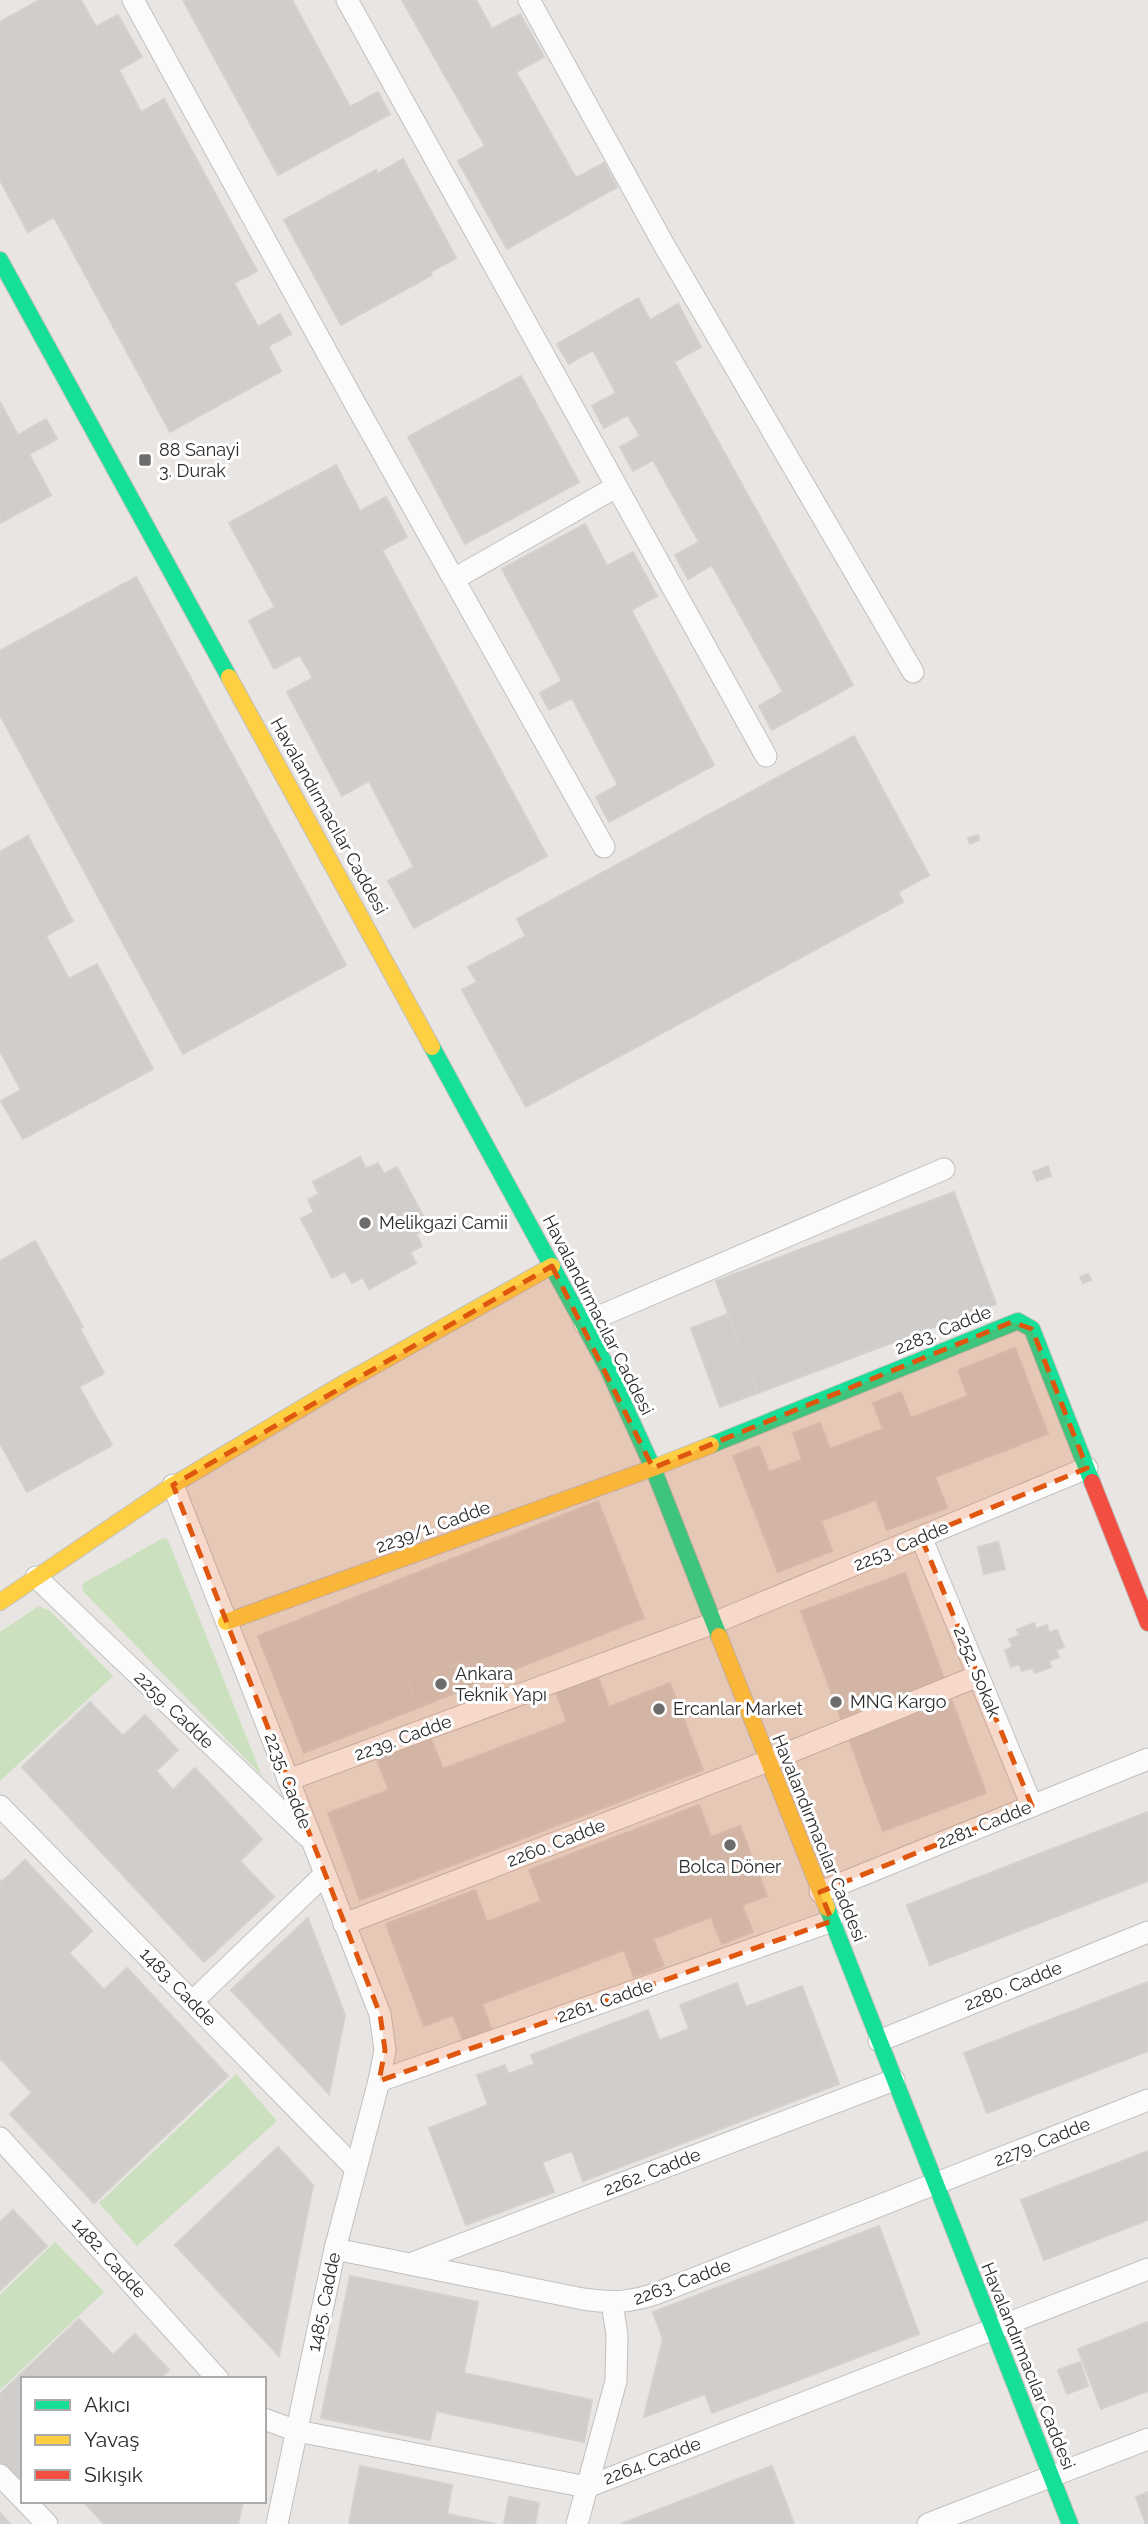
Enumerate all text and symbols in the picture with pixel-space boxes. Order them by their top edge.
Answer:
place label: 88 Sanayi 3. Durak [159,439,239,481]
marker: 88 Sanayi 3. Durak [137,452,153,468]
street label: Havalandırmacılar Caddesi [267,714,392,918]
street label: Havalandırmacılar Caddesi [539,1211,658,1418]
place label: Melikgazi Camii [379,1212,508,1233]
marker: Melikgazi Camii [357,1215,373,1231]
street label: 2283. Cadde [892,1301,995,1358]
street label: 2239/1. Cadde [373,1496,493,1557]
street label: 2253. Cadde [850,1516,952,1575]
street label: 2252. Sokak [950,1623,1005,1721]
place label: Ankara Teknik Yapı [455,1663,547,1705]
street label: 2259. Cadde [130,1667,219,1753]
marker: Ankara Teknik Yapı [433,1676,449,1692]
place label: MNG Kargo [850,1691,947,1712]
marker: MNG Kargo [828,1694,844,1710]
place label: Ercanlar Market [673,1698,803,1719]
marker: Ercanlar Market [651,1701,667,1717]
street label: 2239. Cadde [351,1710,455,1765]
street label: 2235. Cadde [261,1730,317,1832]
street label: Havalandırmacılar Caddesi [768,1731,871,1944]
street label: 2281. Cadde [933,1796,1035,1853]
street label: 2260. Cadde [504,1814,608,1871]
marker: Bolca Döner [722,1837,738,1853]
place label: Bolca Döner [679,1856,782,1877]
street label: 1483. Cadde [136,1943,221,2031]
street label: 2280. Cadde [961,1956,1065,2015]
street label: 2261. Cadde [554,1974,656,2027]
street label: 2279. Cadde [991,2113,1093,2170]
street label: 2262. Cadde [600,2143,704,2200]
street label: 1482. Cadde [68,2213,151,2302]
street label: 1485. Cadde [303,2250,344,2354]
street label: 2263. Cadde [630,2254,734,2309]
street label: Havalandırmacılar Caddesi [977,2259,1080,2472]
legend [21,2377,266,2503]
text: Akıcı [84,2392,130,2417]
text: Yavaş [84,2427,139,2452]
street label: 2264. Cadde [600,2432,704,2489]
text: Sıkışık [84,2462,143,2487]

